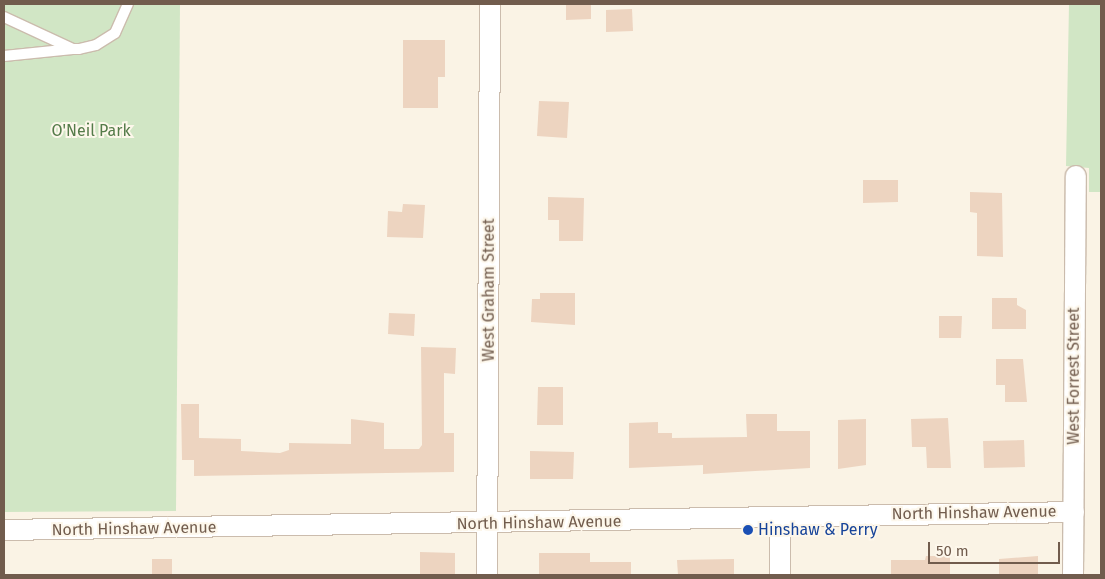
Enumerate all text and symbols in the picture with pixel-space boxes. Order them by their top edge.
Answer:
park label: O'Neil Park [51,121,131,141]
street label: West Graham Street [479,218,499,362]
street label: West Forrest Street [1064,307,1084,445]
street label: North Hinshaw Avenue [891,502,1057,524]
street label: North Hinshaw Avenue [456,512,622,534]
street label: North Hinshaw Avenue [51,518,217,540]
place label: Hinshaw & Perry [758,520,878,540]
marker: Hinshaw & Perry [742,524,754,536]
scale bar [930,532,1062,564]
text: 50 m [936,542,969,560]

